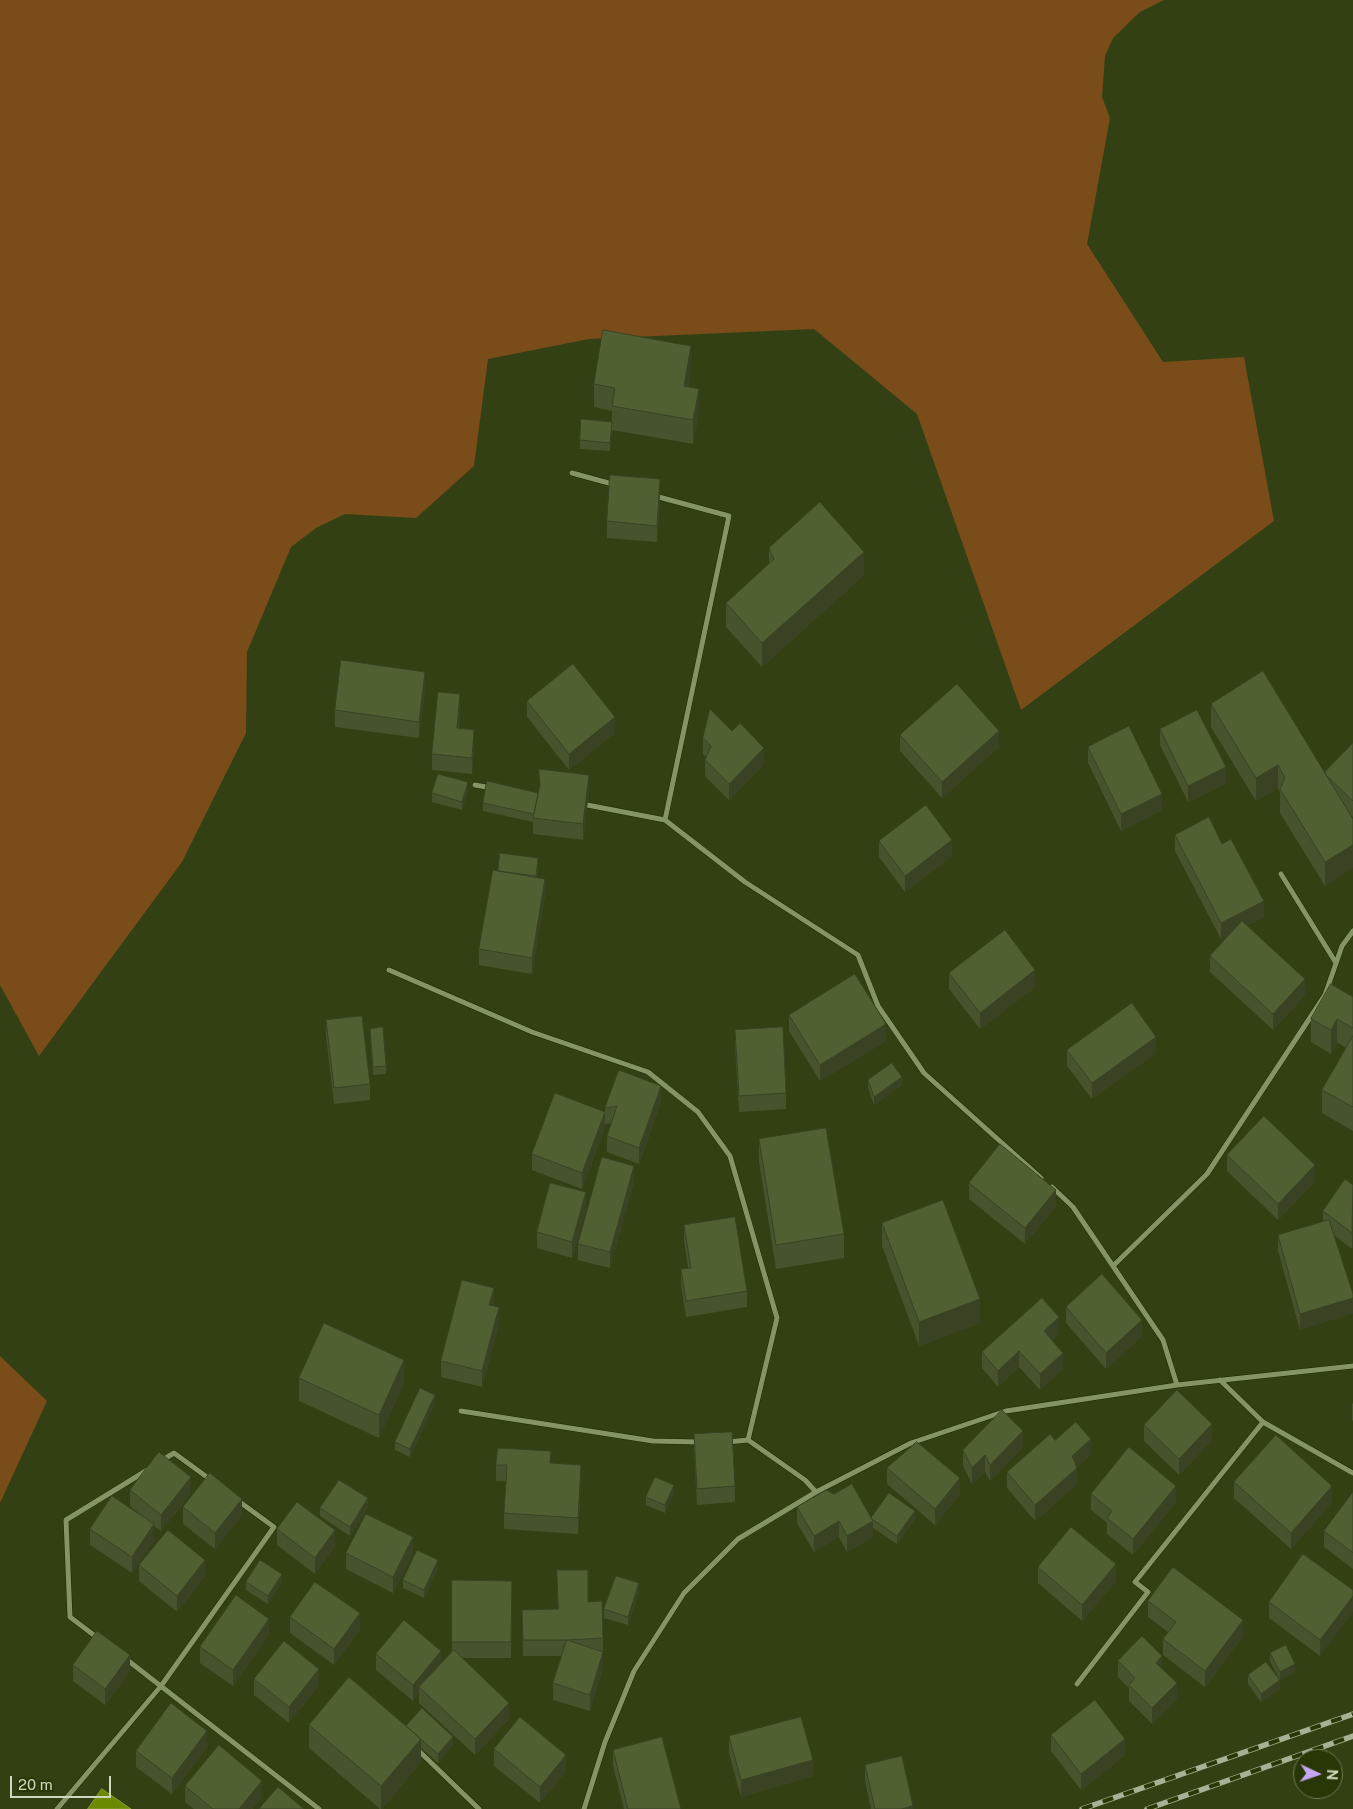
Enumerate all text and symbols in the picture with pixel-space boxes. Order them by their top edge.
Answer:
north arrow [1293,1749,1343,1799]
scale bar [12,1766,114,1798]
text: N [1324,1769,1340,1781]
text: 20 m [18,1776,53,1793]

